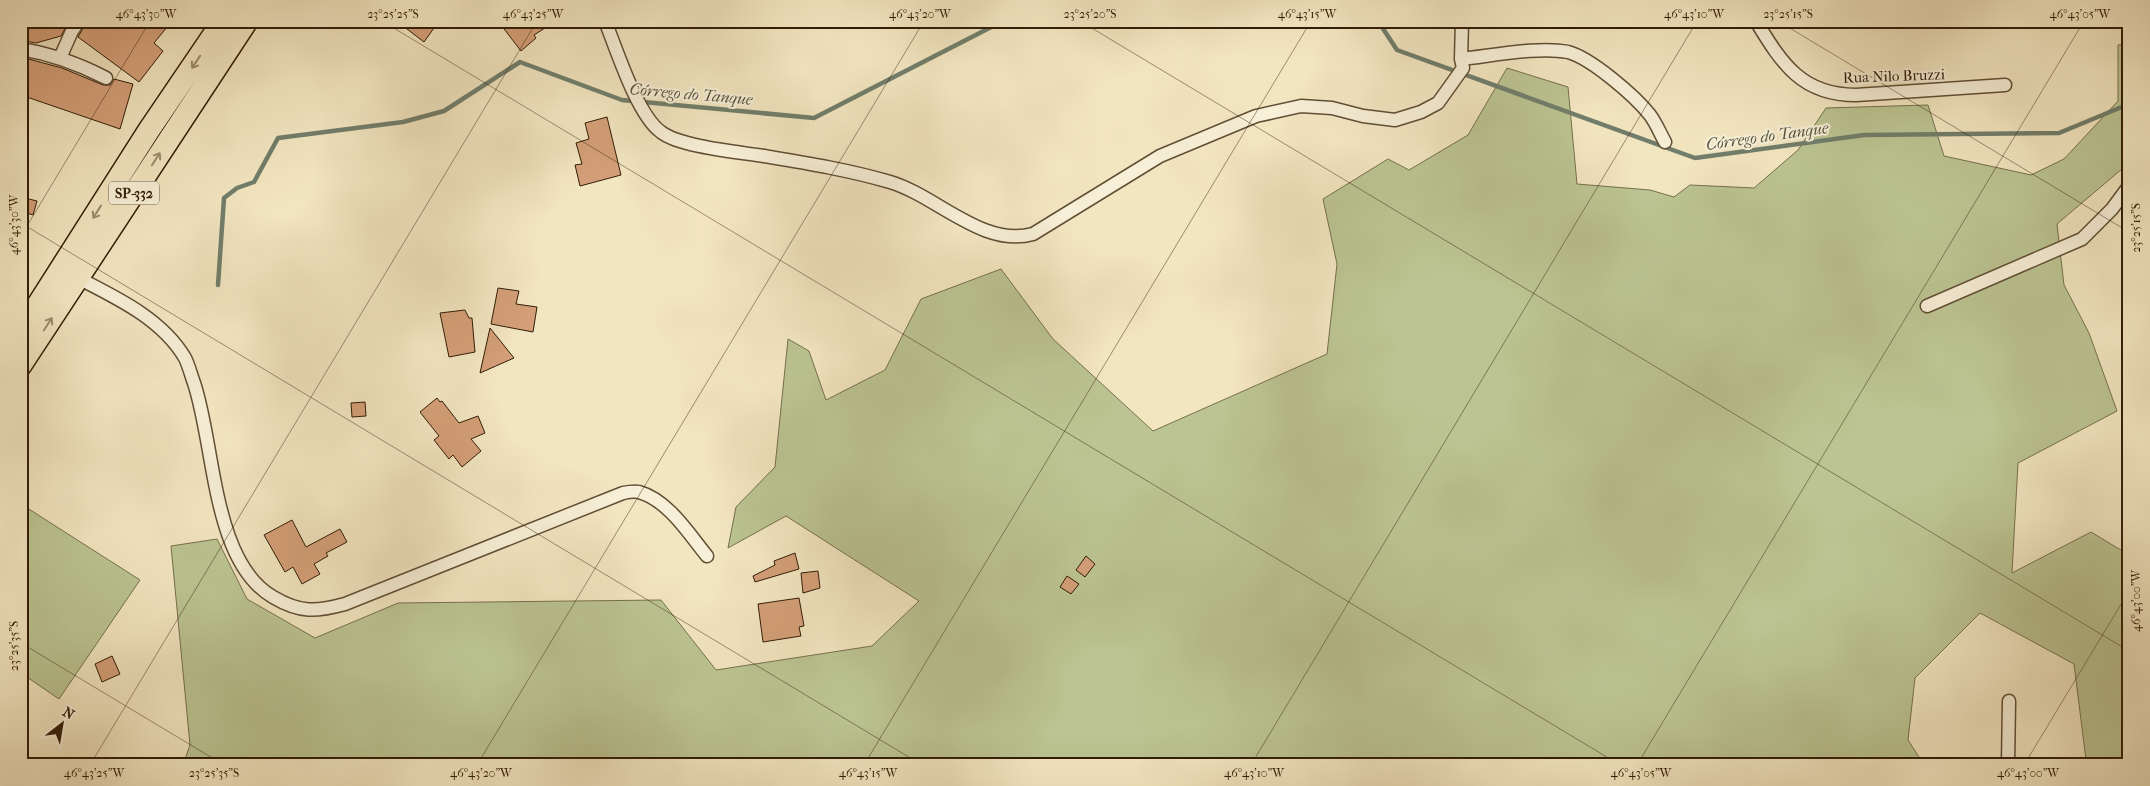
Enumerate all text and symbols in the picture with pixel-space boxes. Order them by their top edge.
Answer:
text: 46°43'30"W [116,7,177,21]
text: 23°25'25"S [367,7,419,21]
text: 46°43'25"W [503,7,564,21]
text: 46°43'20"W [889,7,952,21]
text: 23°25'20"S [1063,7,1117,21]
text: 46°43'15"W [1278,7,1337,21]
text: 46°43'10"W [1664,7,1725,21]
text: 23°25'15"S [1763,7,1813,21]
text: 46°43'05"W [2050,7,2112,21]
one-way arrow [191,55,201,69]
street label: Rua Nilo Bruzzi [1843,65,1946,87]
water label: Córrego do Tanque [629,79,754,109]
water label: Córrego do Tanque [1705,118,1830,154]
one-way arrow [151,152,161,166]
road number: SP-332 [109,182,159,204]
text: 46°43'30"W [7,194,21,255]
text: 23°25'15"S [2129,203,2143,253]
one-way arrow [92,205,102,219]
one-way arrow [43,318,53,332]
text: 46°43'00"W [2129,569,2143,632]
text: 23°25'35"S [7,621,21,671]
north arrow [38,698,88,748]
text: N [60,703,78,724]
text: 46°43'25"W [64,766,125,780]
text: 23°25'35"S [189,766,239,780]
text: 46°43'20"W [450,766,513,780]
text: 46°43'15"W [839,766,898,780]
text: 46°43'10"W [1224,766,1285,780]
text: 46°43'05"W [1611,766,1673,780]
text: 46°43'00"W [1997,766,2060,780]

